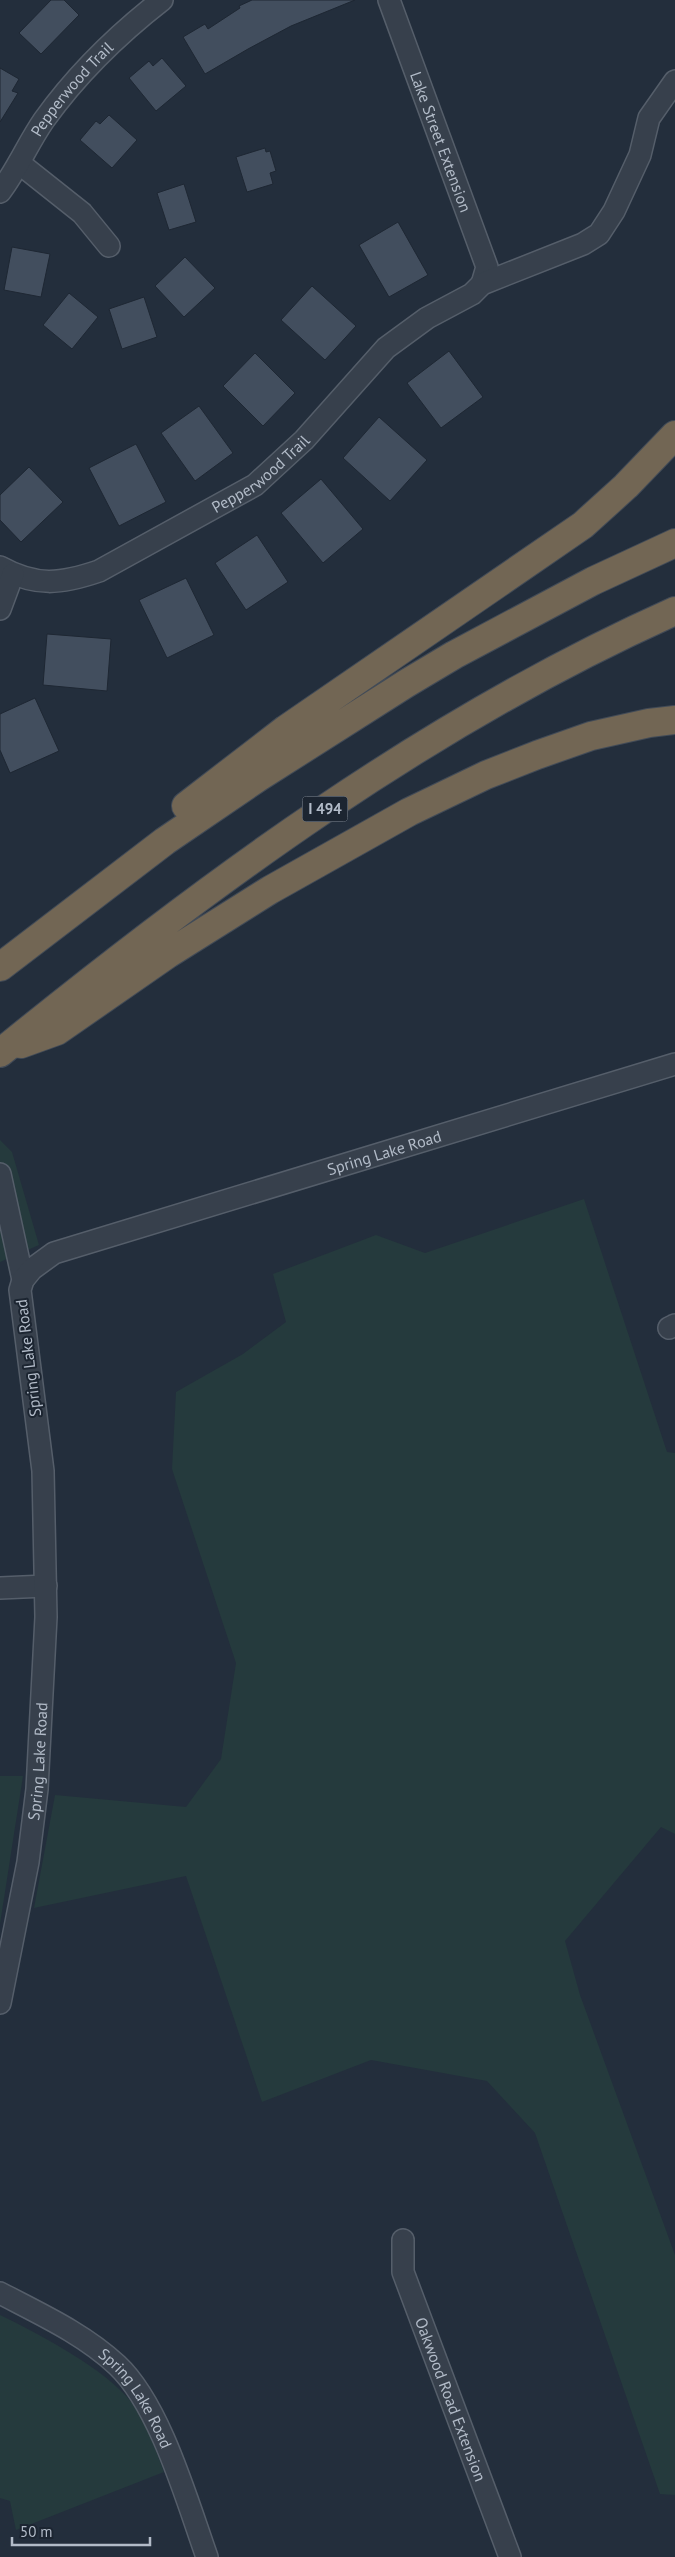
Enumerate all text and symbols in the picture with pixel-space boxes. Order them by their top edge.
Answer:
street label: Pepperwood Trail [26,37,117,140]
street label: Lake Street Extension [406,69,476,215]
street label: Pepperwood Trail [208,430,314,517]
road number: I 494 [302,796,348,822]
street label: Spring Lake Road [325,1126,444,1179]
street label: Spring Lake Road [11,1298,45,1418]
street label: Spring Lake Road [23,1702,52,1821]
street label: Oakwood Road Extension [411,2314,491,2484]
street label: Spring Lake Road [95,2344,177,2451]
scale bar [12,2514,150,2546]
text: 50 m [20,2522,53,2541]

